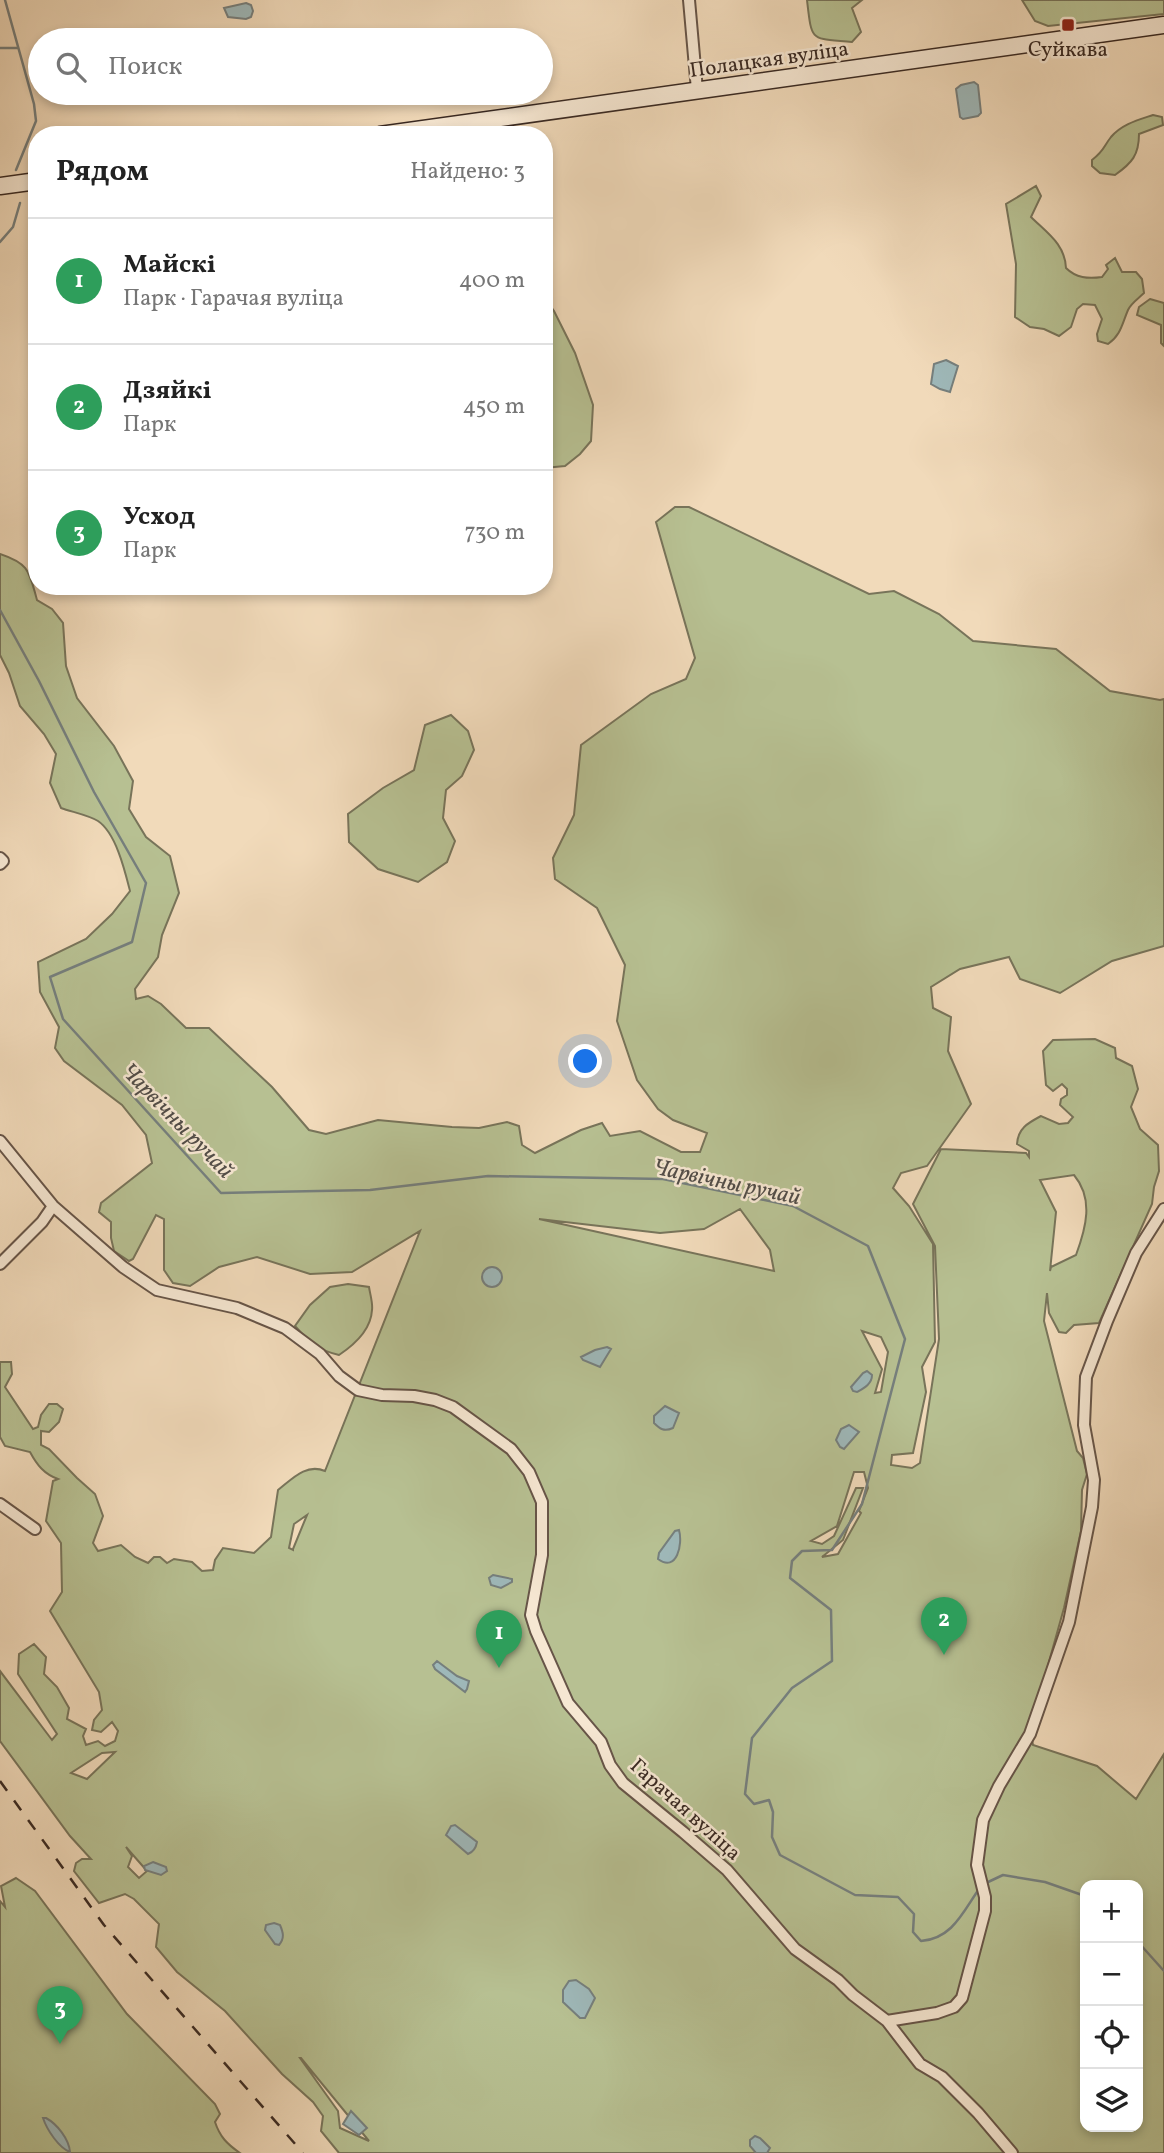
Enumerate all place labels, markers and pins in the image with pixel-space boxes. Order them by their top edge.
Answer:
marker: Суйкава [1060,17,1076,33]
place label: Суйкава [1028,36,1108,65]
pin: 2 [921,1597,967,1655]
pin: 1 [476,1610,522,1668]
pin: 3 [37,1986,83,2044]

